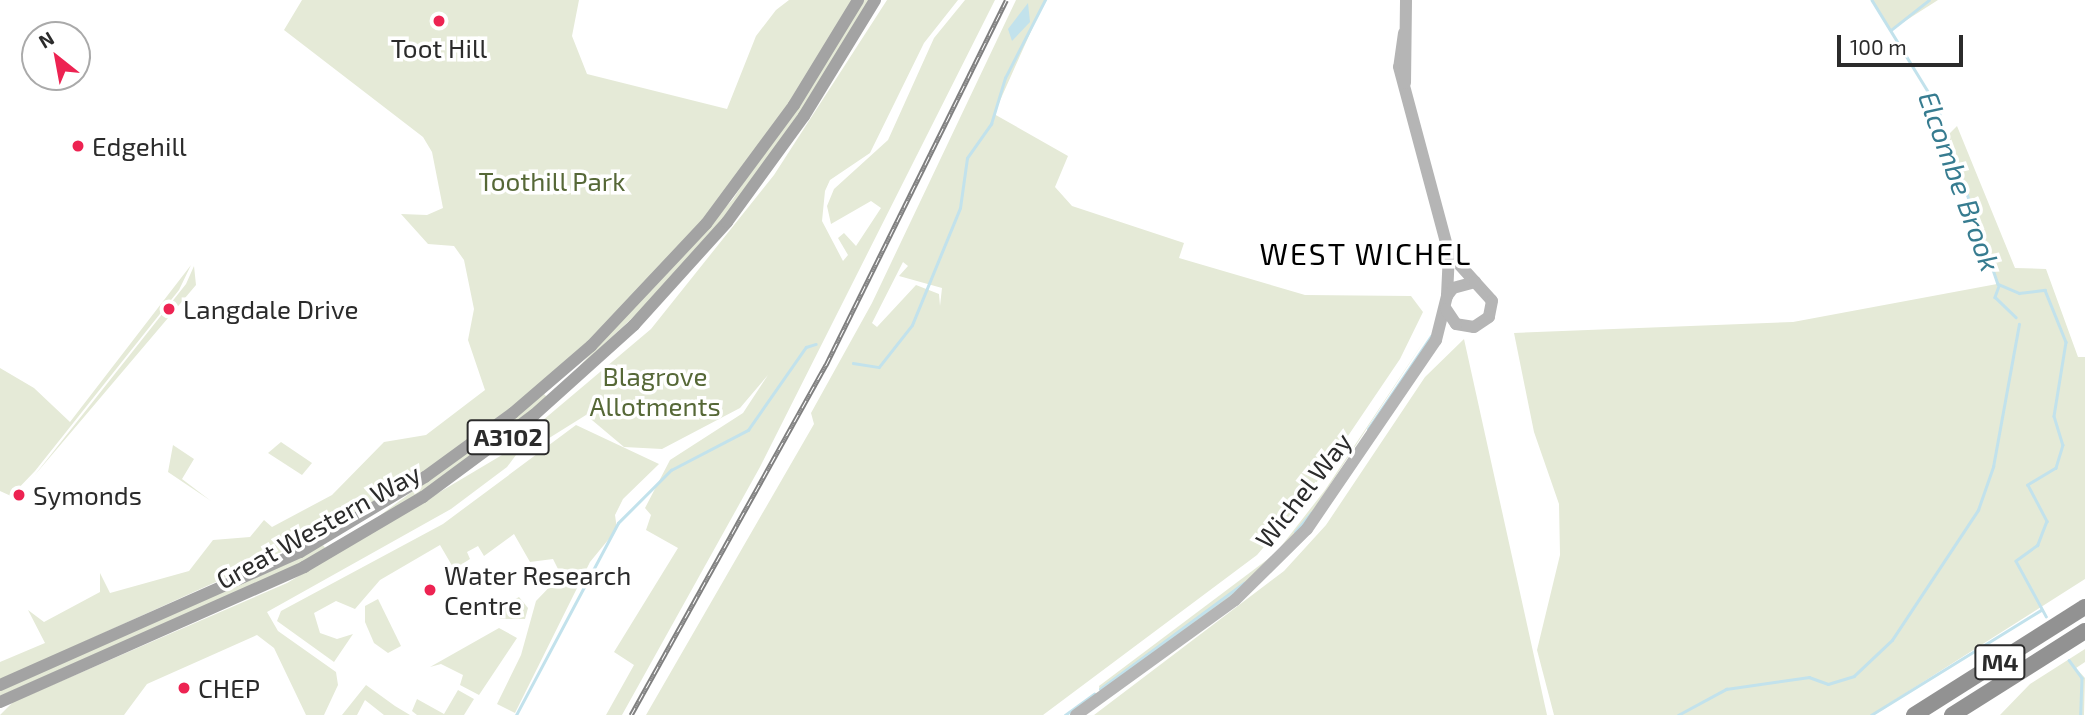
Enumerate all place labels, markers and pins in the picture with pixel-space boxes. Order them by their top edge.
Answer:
marker: Toot Hill [431,13,447,29]
place label: Toot Hill [391,32,487,64]
place label: Edgehill [92,130,187,162]
marker: Edgehill [70,138,86,154]
place label: Langdale Drive [183,293,359,325]
marker: Langdale Drive [161,301,177,317]
place label: Symonds [33,479,142,511]
marker: Symonds [11,487,27,503]
place label: Water Research Centre [444,559,632,620]
marker: Water Research Centre [422,582,438,598]
place label: CHEP [198,672,260,704]
marker: CHEP [176,680,192,696]

